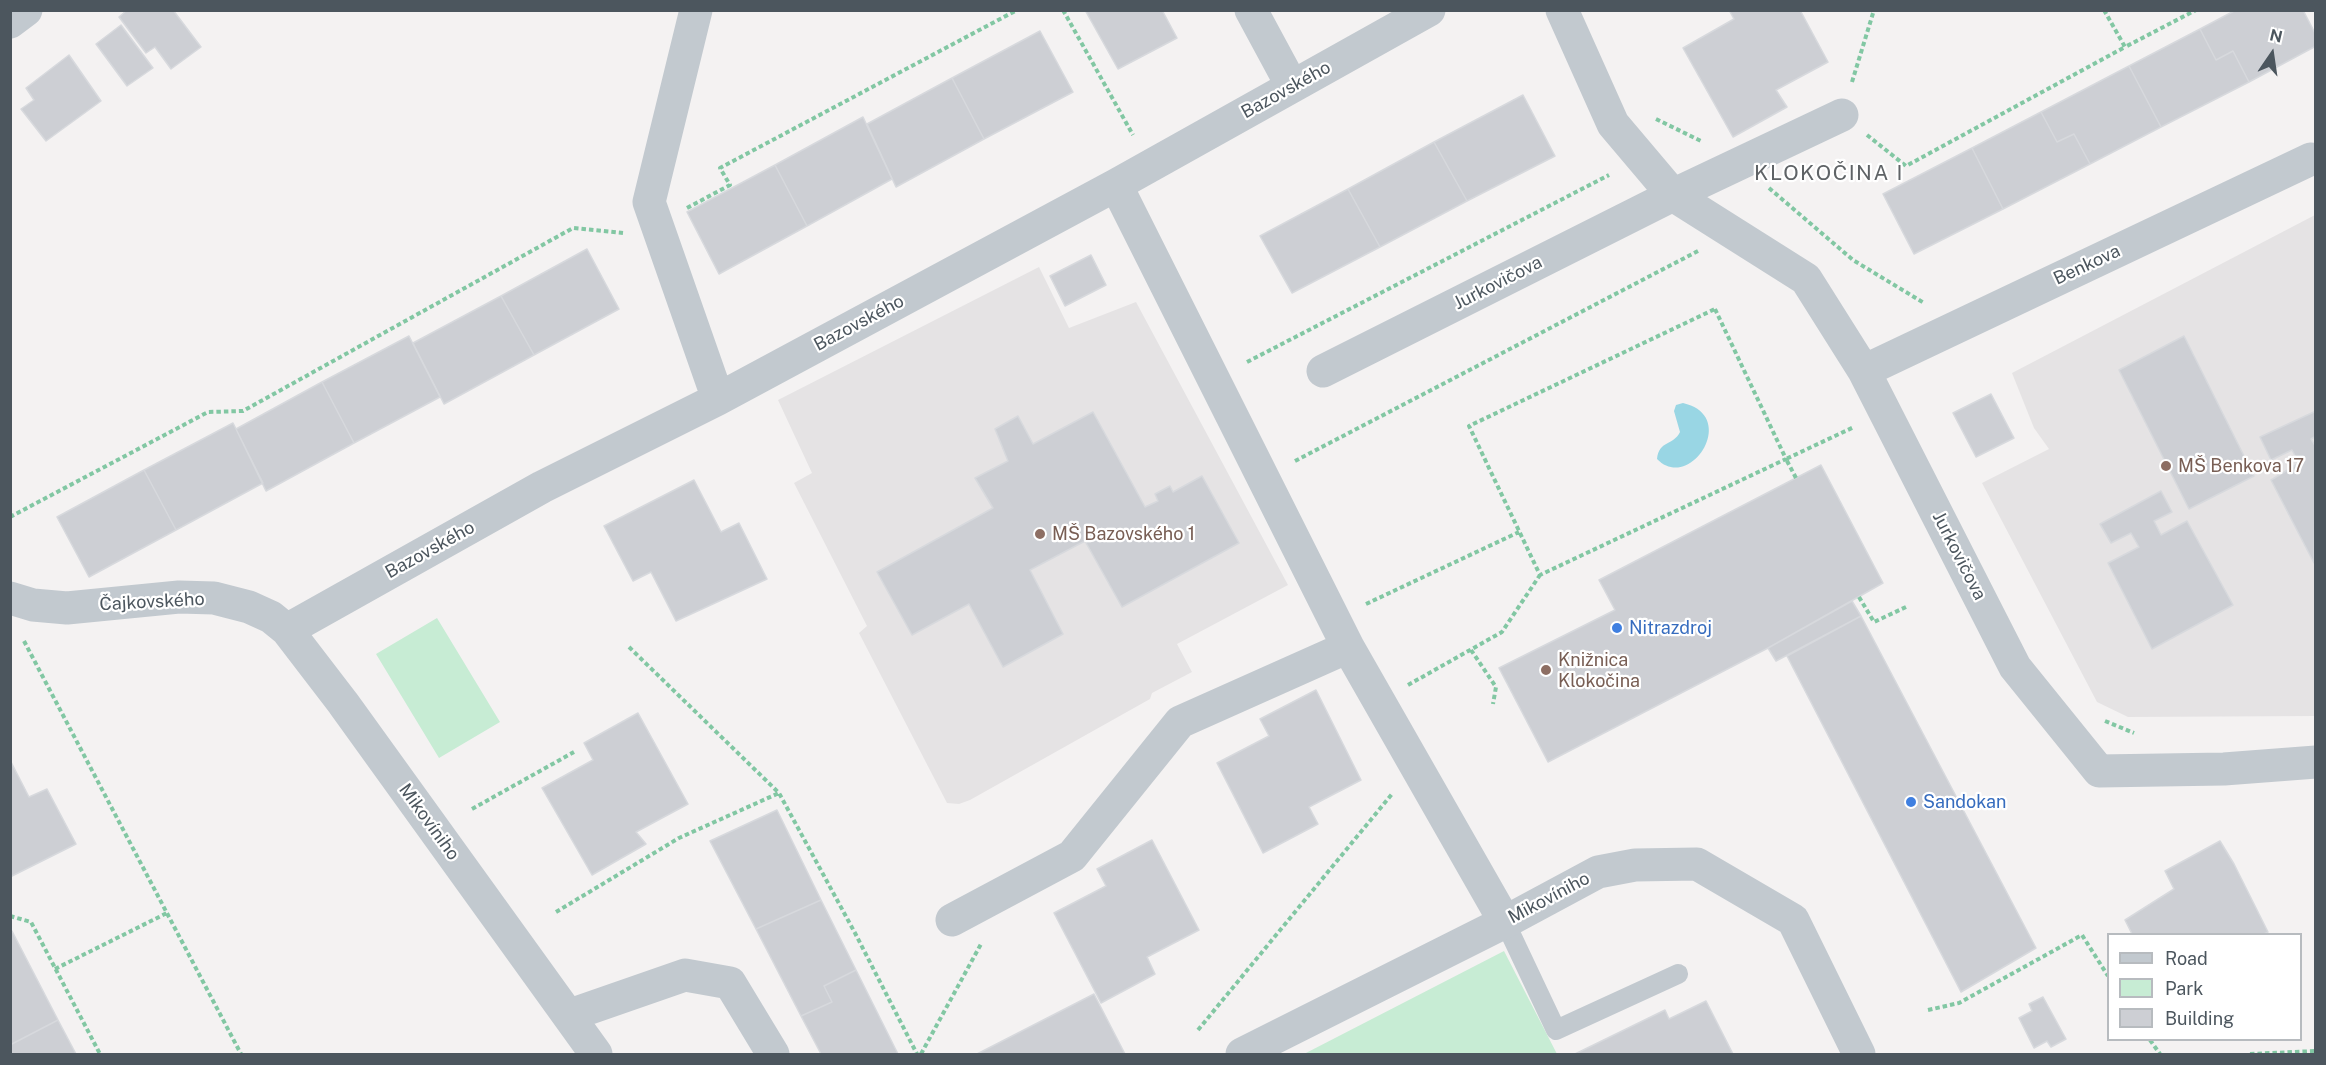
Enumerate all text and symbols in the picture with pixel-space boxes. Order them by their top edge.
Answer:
north arrow [2242,24,2302,84]
text: N [2268,25,2284,47]
street label: Bazovského [1237,57,1335,123]
district label: KLOKOČINA I [1754,161,1904,187]
street label: Benkova [2050,240,2124,290]
street label: Jurkovičova [1450,251,1546,315]
street label: Bazovského [810,290,908,356]
place label: MŠ Benkova 17 [2178,455,2304,477]
marker: MŠ Benkova 17 [2159,459,2173,473]
street label: Jurkovičova [1927,508,1991,604]
street label: Bazovského [381,517,479,583]
place label: MŠ Bazovského 1 [1052,523,1195,545]
marker: MŠ Bazovského 1 [1033,527,1047,541]
street label: Čajkovského [99,588,205,616]
place label: Nitrazdroj [1629,617,1712,639]
marker: Nitrazdroj [1610,621,1624,635]
place label: Knižnica Klokočina [1558,649,1640,692]
marker: Knižnica Klokočina [1539,663,1553,677]
street label: Mikovíniho [394,780,464,864]
place label: Sandokan [1923,791,2006,813]
marker: Sandokan [1904,795,1918,809]
street label: Mikovíniho [1505,868,1593,928]
legend [2107,933,2302,1041]
text: Road [2165,948,2208,969]
text: Park [2165,978,2203,999]
text: Building [2165,1008,2234,1029]

